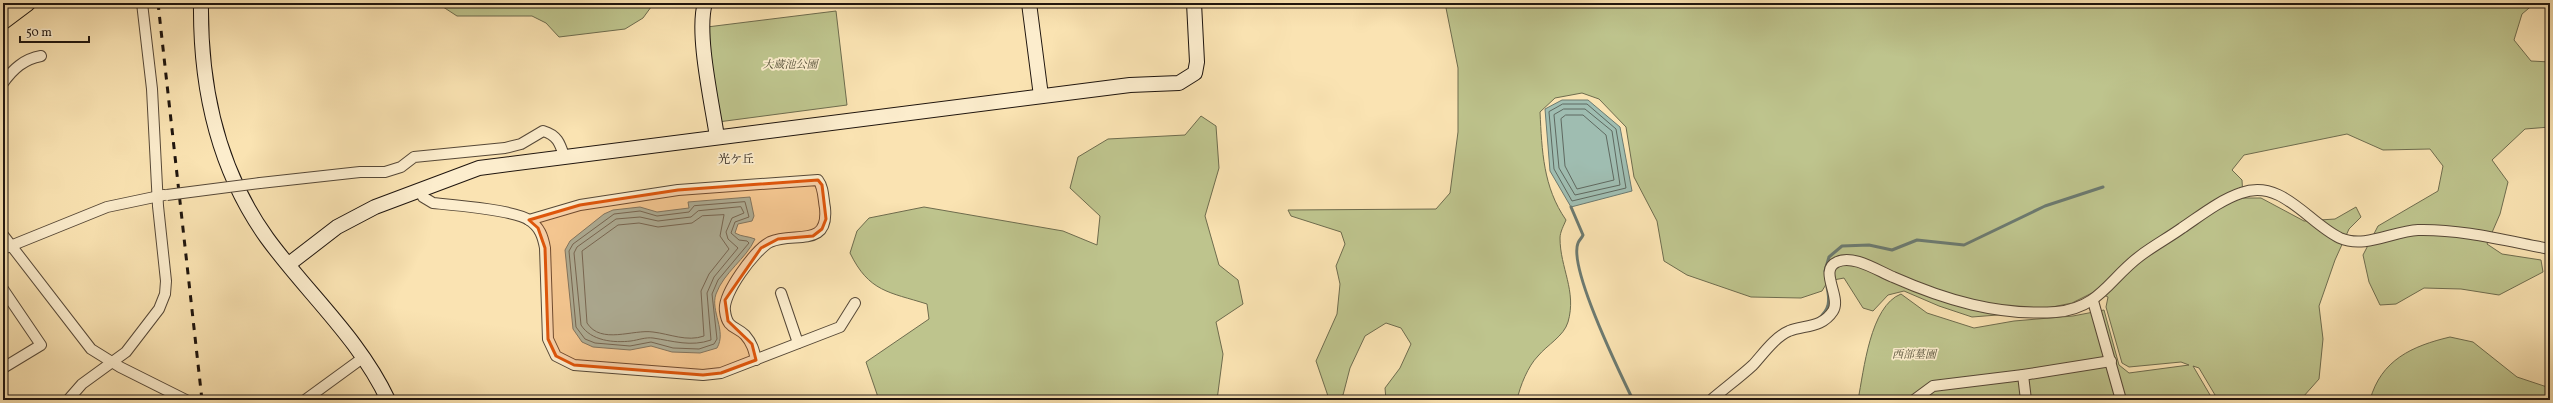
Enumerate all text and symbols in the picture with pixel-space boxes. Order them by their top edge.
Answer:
scale bar [20,18,89,44]
text: 50 m [26,25,52,41]
park label: 大蔵池公園 [763,58,819,73]
district label: 光ケ丘 [718,152,754,168]
park label: 西部墓園 [1892,348,1938,363]

